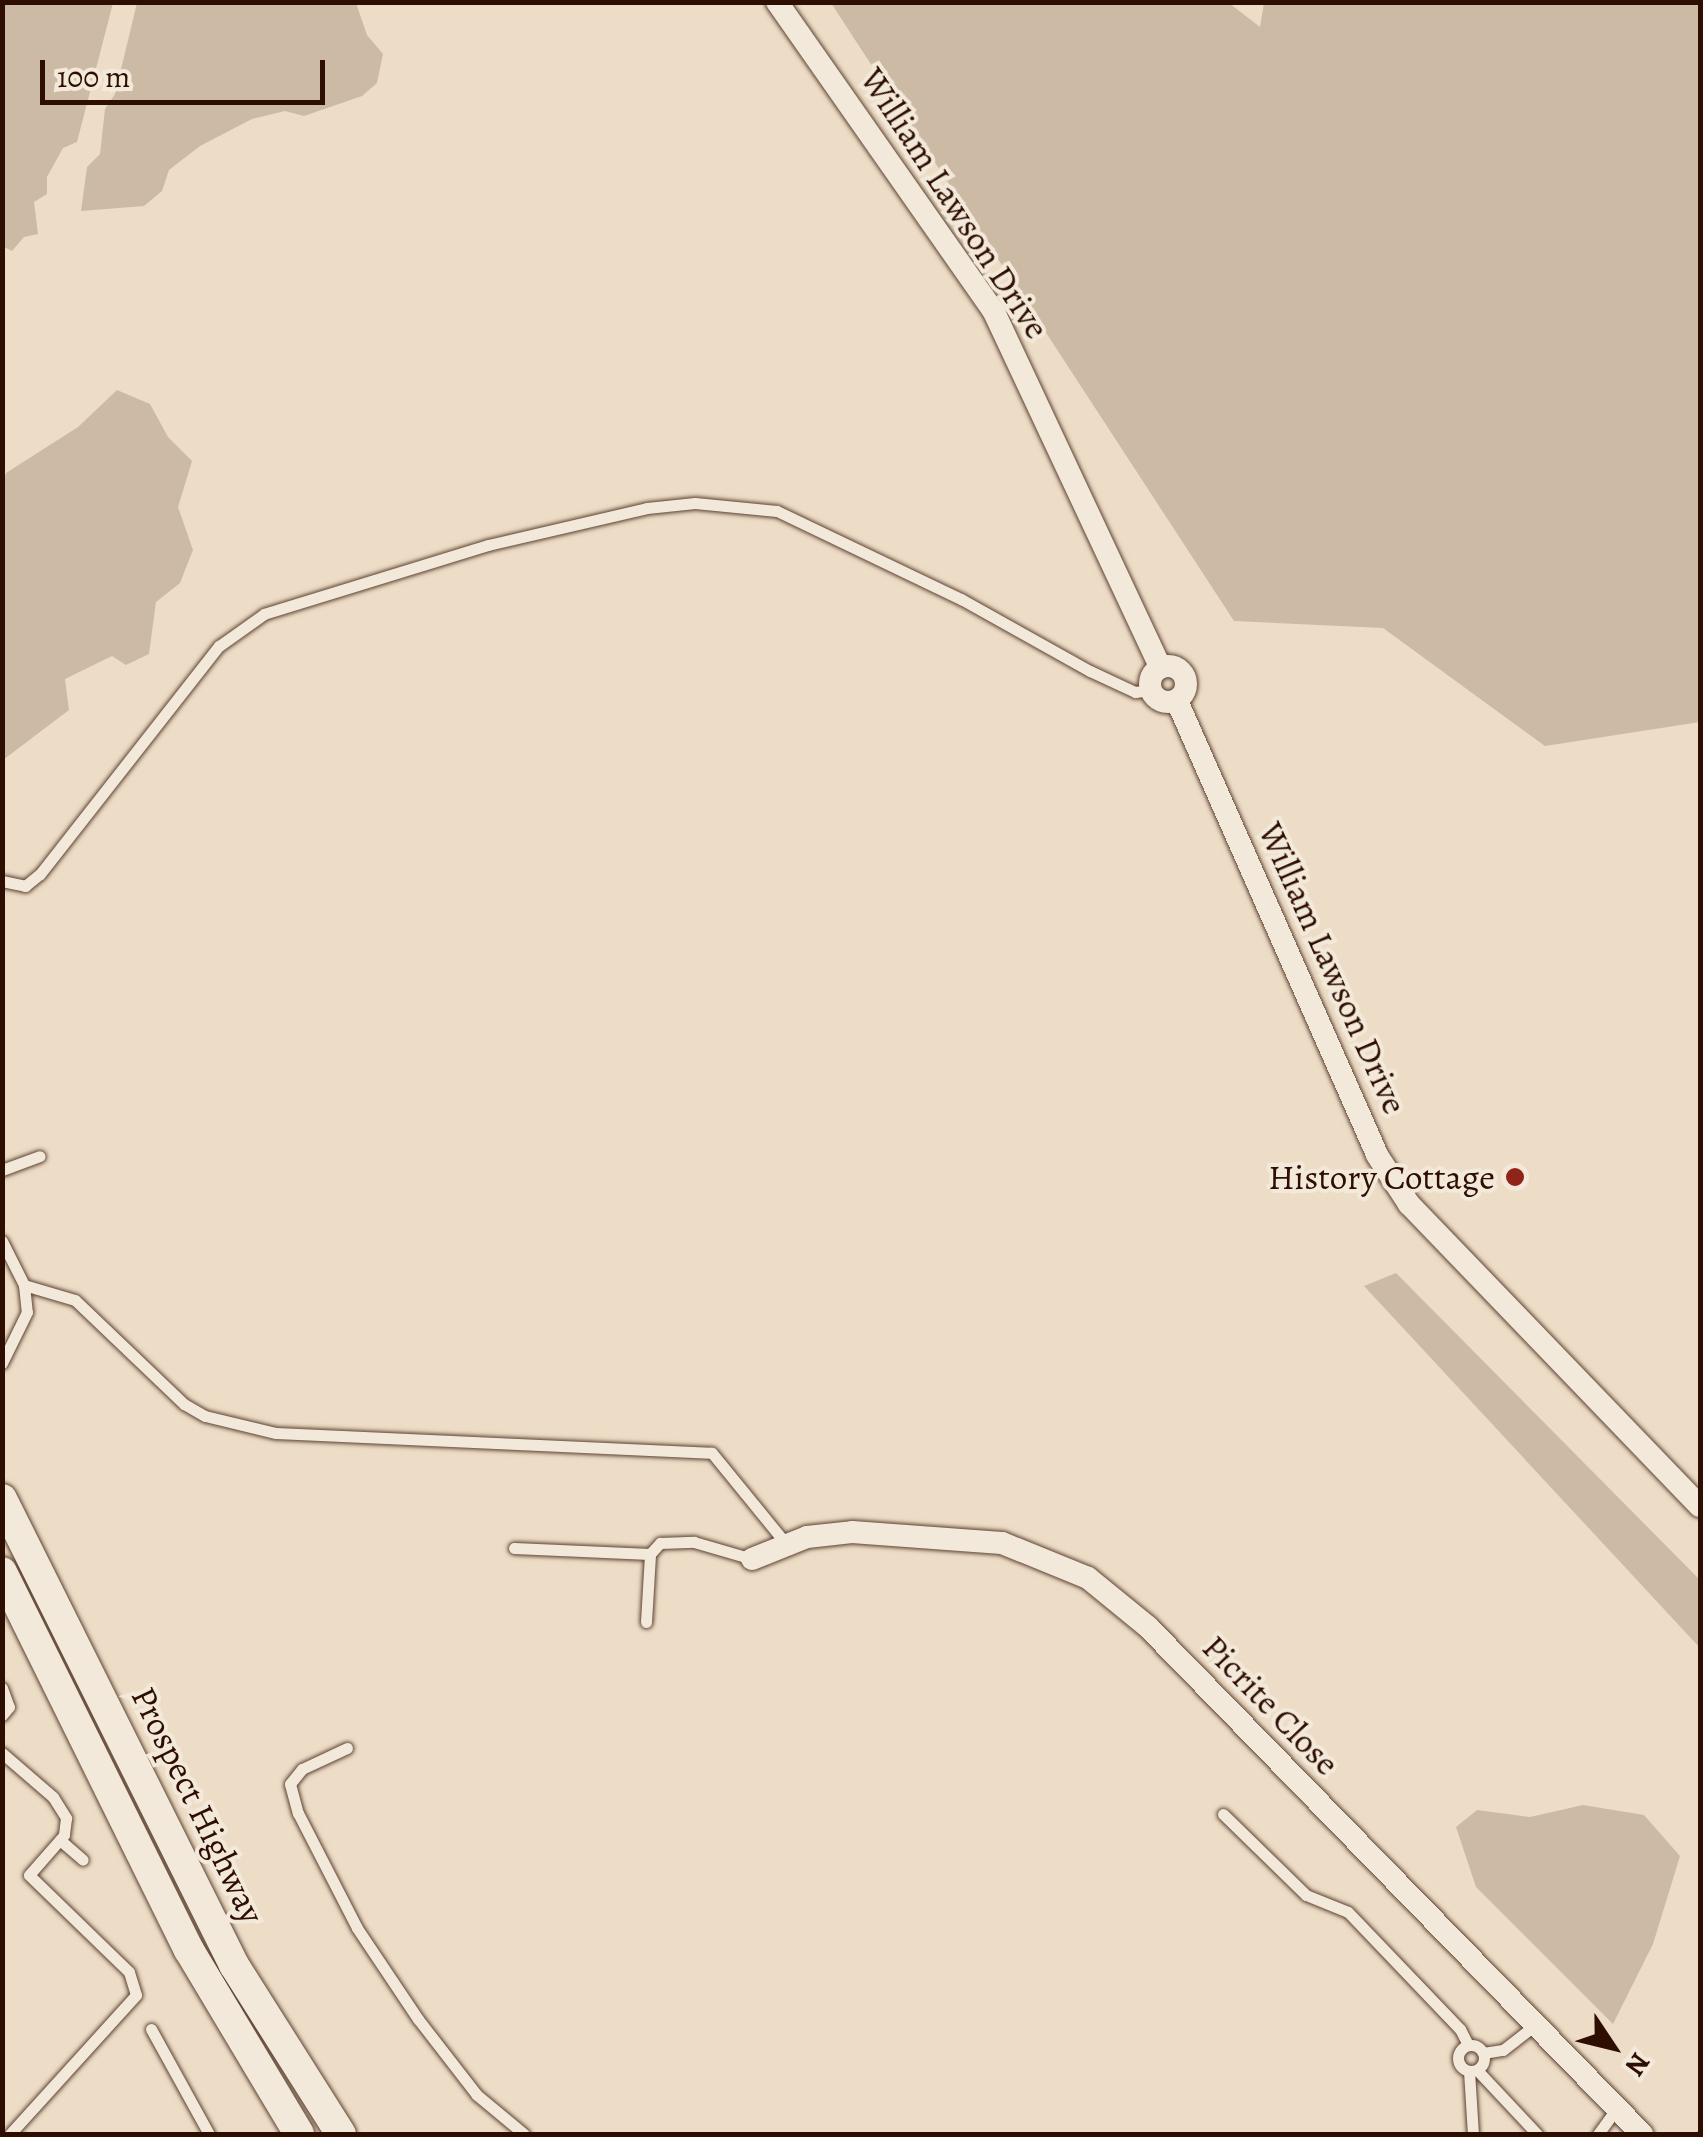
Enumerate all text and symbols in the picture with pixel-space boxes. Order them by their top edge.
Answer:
scale bar [45,40,330,102]
text: 100 m [57,57,130,97]
street label: William Lawson Drive [852,60,1058,346]
street label: William Lawson Drive [1250,816,1416,1120]
place label: History Cottage [1268,1156,1495,1198]
marker: History Cottage [1504,1166,1526,1188]
street label: Picrite Close [1194,1626,1348,1784]
street label: Prospect Highway [123,1680,273,1930]
north arrow [1563,1997,1663,2097]
text: N [1616,2045,1659,2083]

